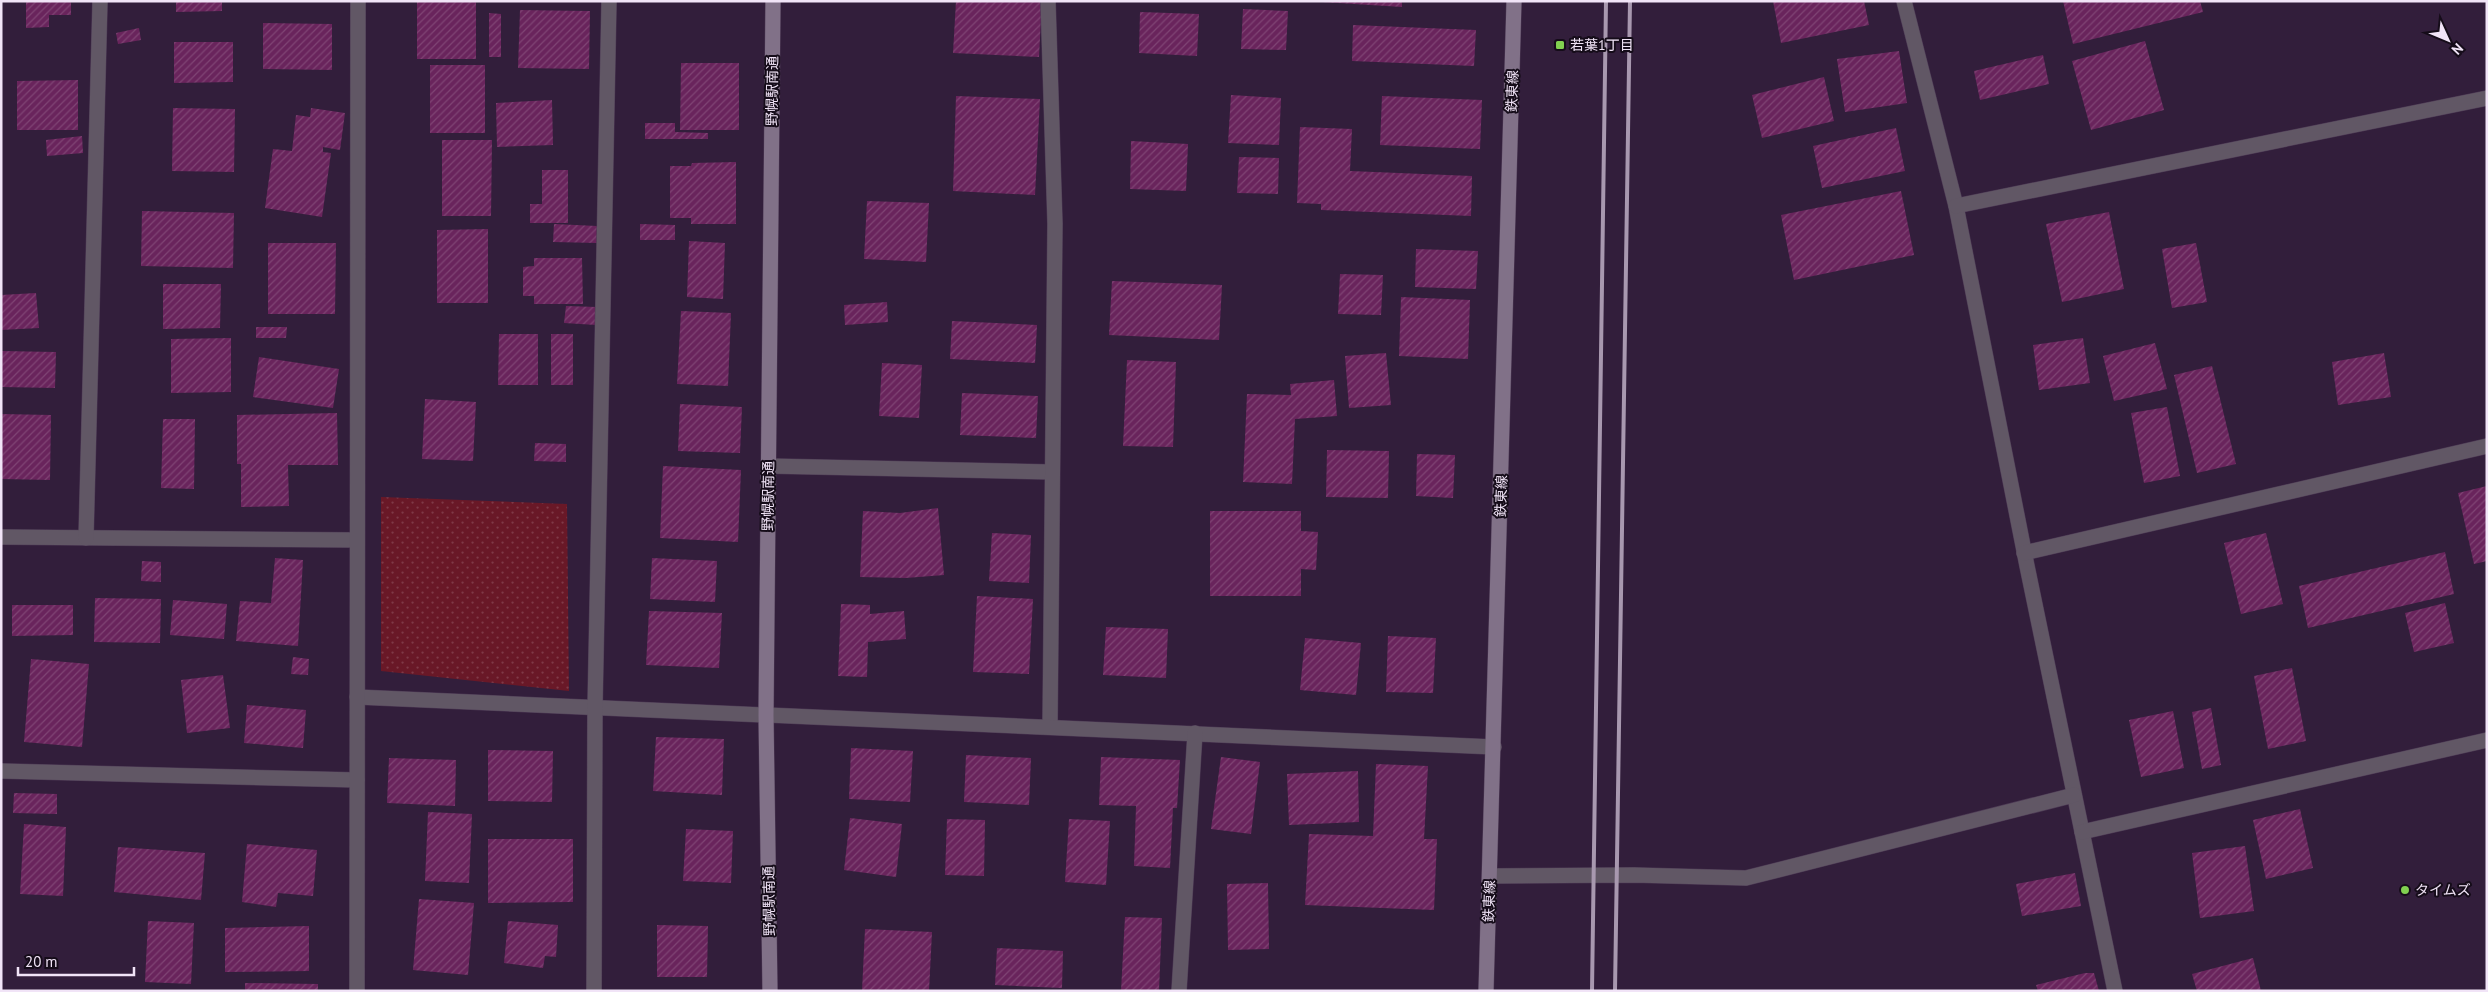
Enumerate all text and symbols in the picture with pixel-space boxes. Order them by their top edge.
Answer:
north arrow [2423,15,2473,65]
place label: 若葉1丁目 [1570,36,1634,54]
marker: 若葉1丁目 [1554,39,1566,51]
text: N [2448,39,2467,59]
street label: 野幌駅南通 [762,56,782,126]
street label: 鉄東線 [1502,70,1522,112]
street label: 野幌駅南通 [758,461,778,531]
street label: 鉄東線 [1491,475,1511,517]
street label: 野幌駅南通 [759,866,779,936]
street label: 鉄東線 [1479,880,1499,922]
place label: タイムズ [2415,881,2471,899]
marker: タイムズ [2399,884,2411,896]
scale bar [18,944,134,976]
text: 20 m [25,952,58,971]

